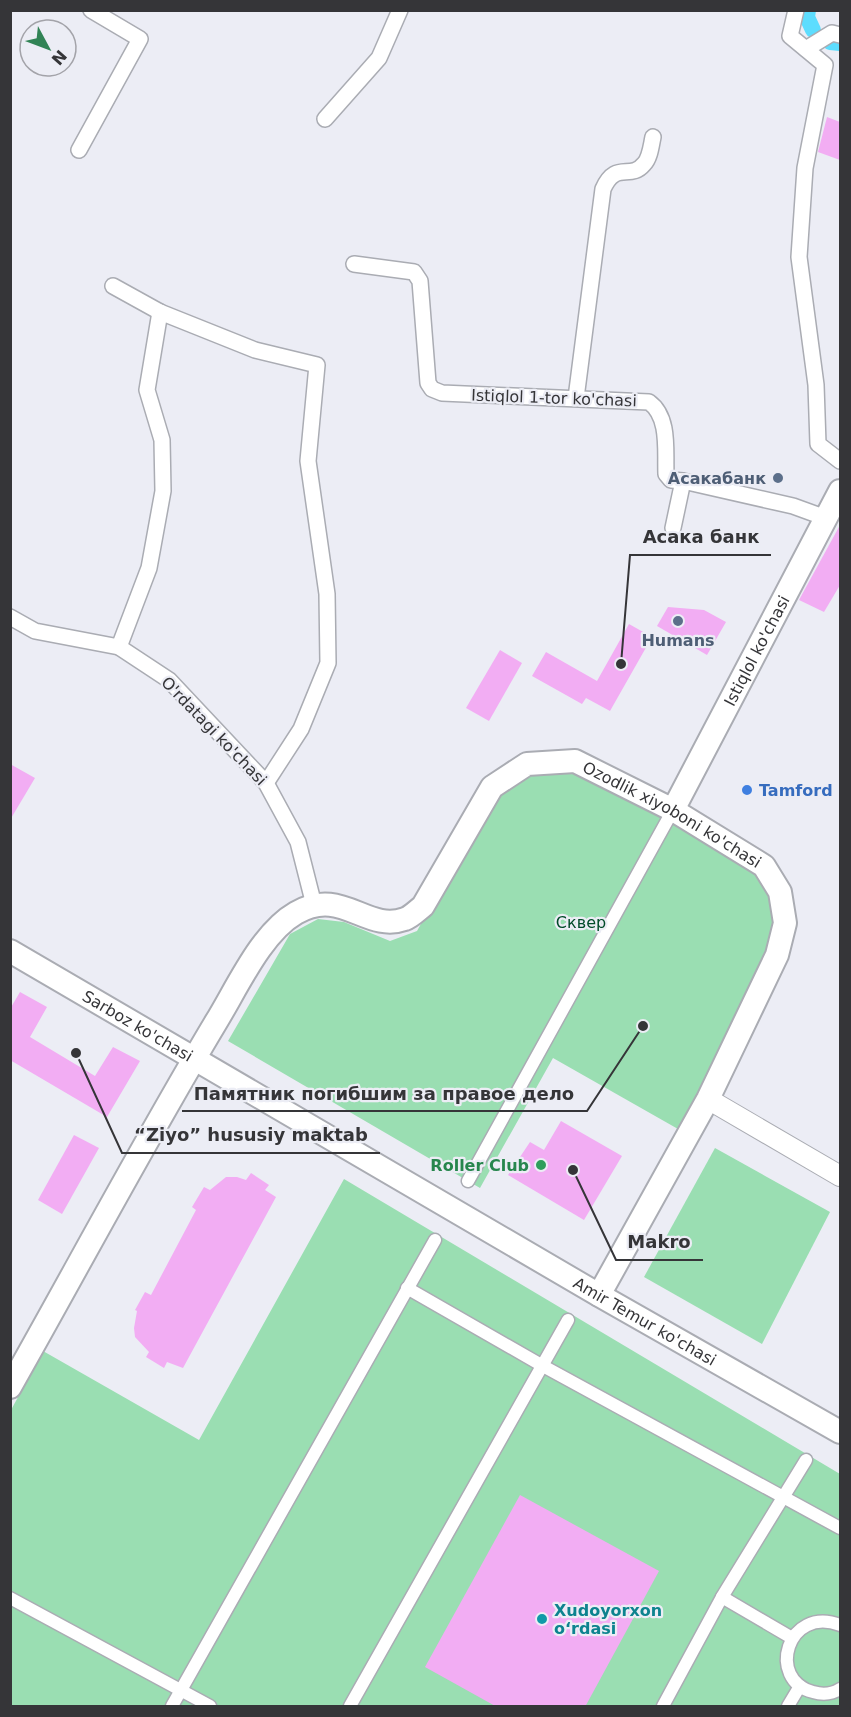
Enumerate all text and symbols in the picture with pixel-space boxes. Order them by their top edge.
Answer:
north arrow [18,18,78,78]
text: N [47,46,71,69]
street label: Istiqlol 1-tor ko'chasi [471,386,637,410]
place label: Асакабанк [668,469,766,488]
marker: Асакабанк [771,471,785,485]
callout: Асака банк [630,519,771,555]
text: Асака банк [643,526,759,547]
street label: Istiqlol ko'chasi [720,592,793,709]
marker: Humans [671,614,685,628]
place label: Humans [641,631,715,650]
street label: O'rdatagi ko'chasi [157,673,271,789]
street label: Ozodlik xiyoboni ko'chasi [580,757,765,872]
place label: Tamford [759,781,833,800]
marker: Tamford [740,783,754,797]
park label: Сквер [556,913,606,932]
street label: Sarboz ko'chasi [79,986,196,1065]
callout: Памятник погибшим за правое дело [182,1075,587,1111]
text: Памятник погибшим за правое дело [194,1083,574,1104]
callout: “Ziyo” hususiy maktab [122,1117,380,1153]
text: “Ziyo” hususiy maktab [134,1124,368,1145]
place label: Roller Club [430,1156,529,1175]
marker: Roller Club [534,1158,548,1172]
callout: Makro [616,1224,703,1260]
text: Makro [627,1231,691,1252]
street label: Amir Temur ko'chasi [570,1273,720,1369]
place label: Xudoyorxon oʻrdasi [554,1601,662,1638]
marker: Xudoyorxon oʻrdasi [535,1612,549,1626]

